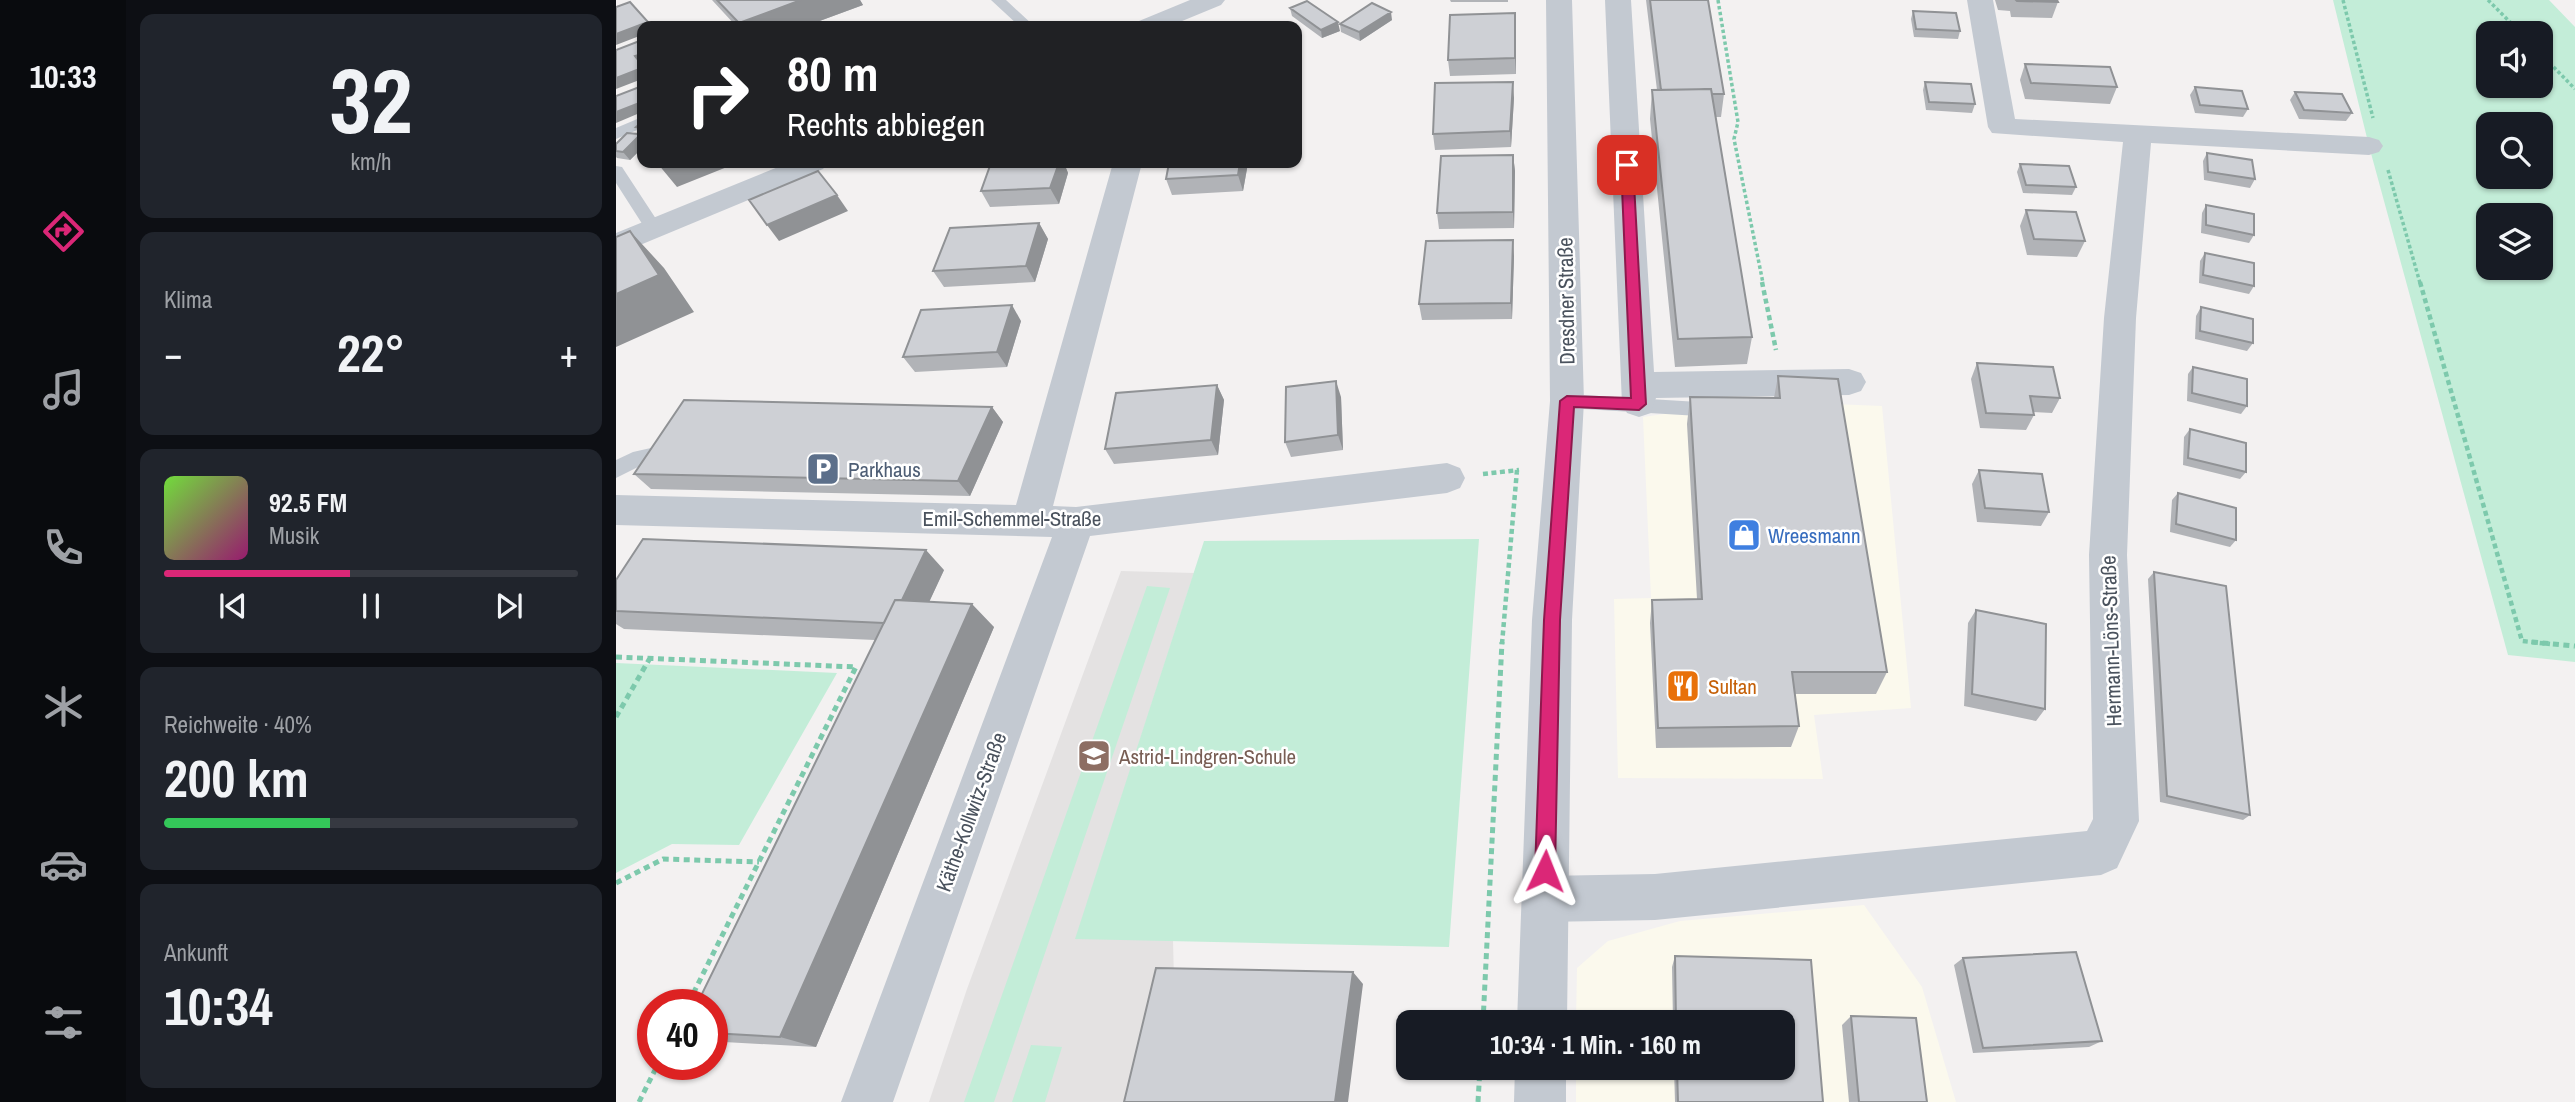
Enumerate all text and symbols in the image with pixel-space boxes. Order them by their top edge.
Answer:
map controls [2476,21,2553,280]
button: sound [2476,21,2553,98]
text: 32 [330,39,413,161]
text: 80 m [787,40,879,106]
icon: right [672,49,763,140]
text: 10:33 [29,55,97,98]
text: Rechts abbiegen [787,103,985,146]
button: search [2476,112,2553,189]
pin [1597,135,1657,195]
text: km/h [351,146,391,177]
icon: arrive [1608,146,1646,184]
button: layers [2476,203,2553,280]
icon: directions [39,207,88,256]
street label: Dresdner Straße [1550,237,1582,365]
text: Klima [164,284,212,315]
text: 22° [337,318,405,388]
text: − [164,328,182,379]
text: + [560,328,578,379]
icon: music [39,365,88,414]
parking icon: Parkhaus [804,450,842,488]
place label: Parkhaus [848,455,921,484]
text: 92.5 FM [269,485,347,520]
street label: Emil-Schemmel-Straße [923,504,1101,533]
shop icon: Wreesmann [1725,516,1763,554]
text: Musik [269,520,319,551]
place label: Wreesmann [1768,521,1861,550]
icon: phone [39,523,88,572]
street label: Hermann-Löns-Straße [2094,555,2128,727]
icon: previous [214,587,252,625]
icon: pause [352,587,390,625]
icon: next [490,587,528,625]
restaurant icon: Sultan [1664,667,1702,705]
place label: Sultan [1708,672,1757,701]
icon: climate [39,682,88,731]
text: Reichweite · 40% [164,709,312,740]
street label: Käthe-Kollwitz-Straße [929,728,1013,896]
school or university icon: Astrid-Lindgren-Schule [1075,737,1113,775]
place label: Astrid-Lindgren-Schule [1118,742,1296,771]
text: 200 km [164,743,309,813]
position arrow [1508,834,1582,908]
icon: car [39,840,88,889]
text: Ankunft [164,937,228,968]
text: 10:34 [164,971,273,1041]
speed limit sign: 40 [637,989,728,1080]
icon: filters [39,998,88,1047]
text: 10:34 · 1 Min. · 160 m [1490,1027,1701,1062]

